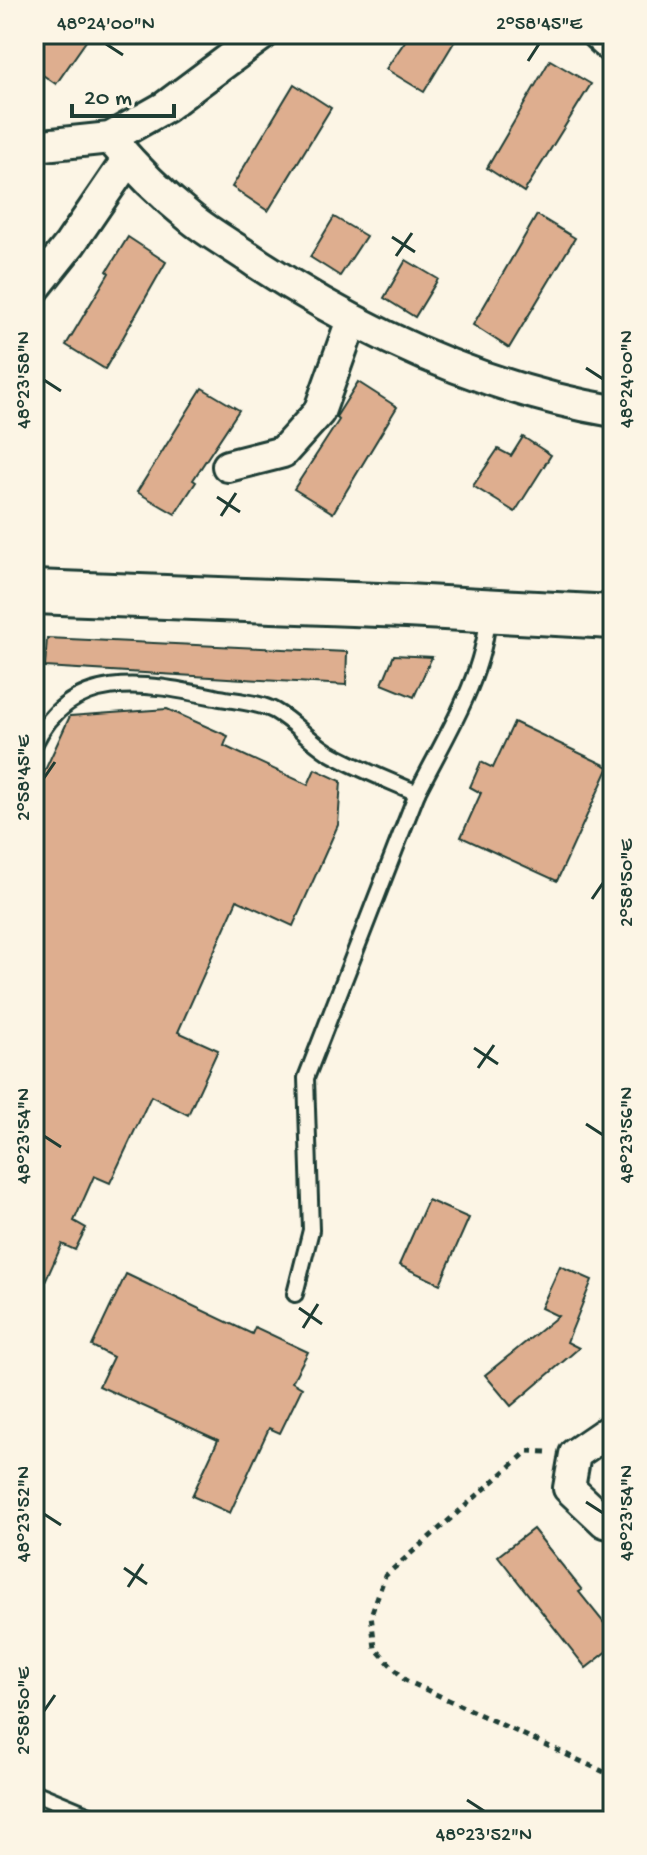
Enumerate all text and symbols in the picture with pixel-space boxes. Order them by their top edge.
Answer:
text: 48°24'00"N [57,14,155,37]
text: 2°58'45"E [496,14,584,37]
scale bar [72,68,174,118]
text: 20 m [84,85,132,114]
text: 48°24'00"N [617,330,640,428]
text: 48°23'58"N [14,331,37,429]
text: 2°58'45"E [14,733,37,821]
text: 2°58'50"E [617,837,640,927]
text: 48°23'56"N [617,1087,640,1183]
text: 48°23'54"N [14,1088,37,1184]
text: 48°23'54"N [617,1465,640,1561]
text: 48°23'52"N [14,1466,37,1562]
text: 2°58'50"E [14,1665,37,1755]
text: 48°23'52"N [436,1825,532,1848]

